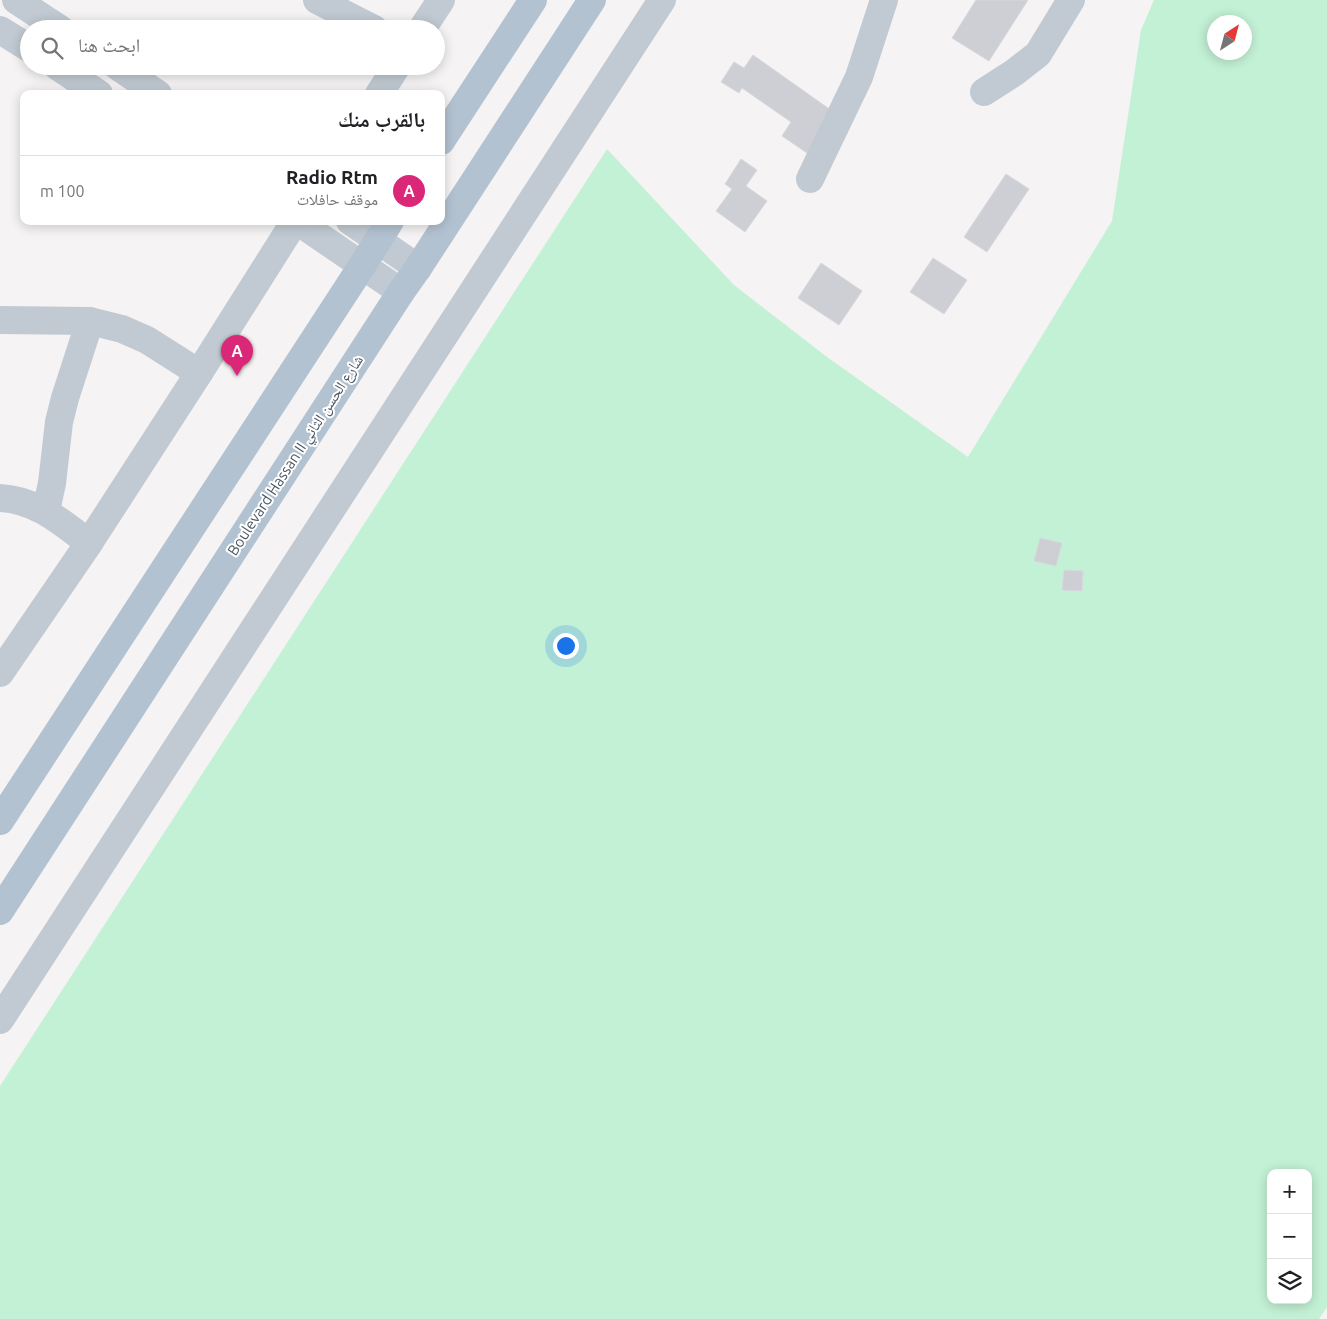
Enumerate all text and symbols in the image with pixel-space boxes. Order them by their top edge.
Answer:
north arrow [1207,15,1252,60]
search box [20,20,445,75]
icon: search [38,34,66,62]
text: ابحث هنا [78,34,140,56]
text: بالقرب منك [338,107,425,131]
text: Radio Rtm [286,166,378,188]
text: 100 m [40,182,85,200]
text: A [403,182,415,200]
text: موقف حافلات [297,190,378,208]
pin: A [221,335,253,376]
street label: Boulevard Hassan II شارع الحسن الثاني [224,352,369,560]
your location [553,633,579,659]
map controls [1267,1169,1312,1304]
button: + [1267,1169,1312,1214]
button: − [1267,1214,1312,1259]
button: layers [1267,1259,1312,1304]

